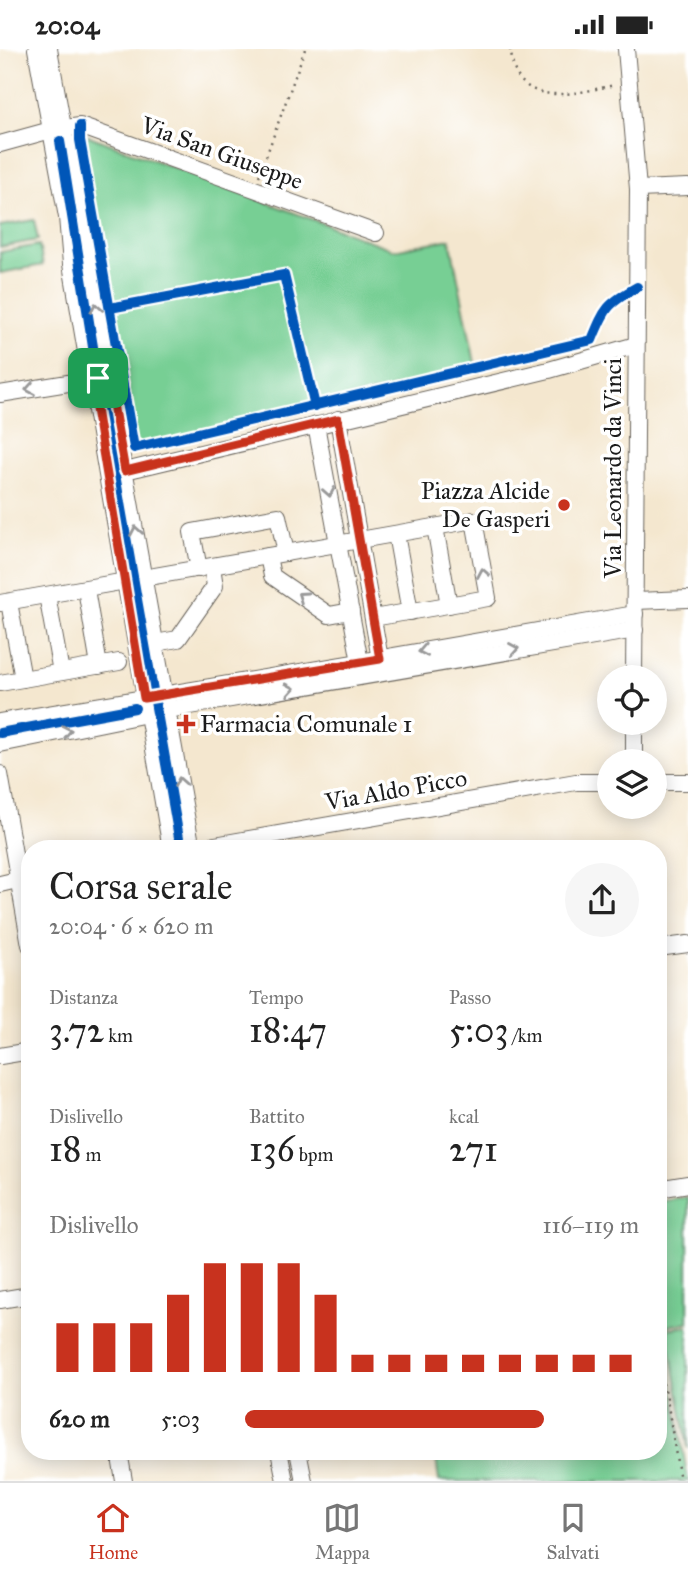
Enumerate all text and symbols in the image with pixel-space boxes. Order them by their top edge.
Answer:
text: 20:04 [35,9,99,41]
street label: Via San Giuseppe [136,109,307,196]
one-way arrow [89,302,104,313]
pin [68,348,128,408]
street label: Via Leonardo da Vinci [598,357,628,579]
icon: arrive [79,359,117,397]
one-way arrow [24,381,36,396]
place label: Piazza Alcide De Gasperi [421,476,550,534]
one-way arrow [321,486,336,498]
marker: Piazza Alcide De Gasperi [556,497,572,513]
one-way arrow [129,525,144,537]
one-way arrow [476,567,491,579]
one-way arrow [297,592,310,604]
one-way arrow [417,642,429,657]
one-way arrow [509,642,520,657]
map controls [597,665,667,819]
button: locate [597,665,667,735]
one-way arrow [284,682,296,697]
place label: Farmacia Comunale 1 [200,709,412,739]
marker: Farmacia Comunale 1 [178,716,194,732]
one-way arrow [61,724,73,739]
button: layers [597,749,667,819]
street label: Via Aldo Picco [322,763,469,817]
one-way arrow [173,776,188,787]
text: Corsa serale [49,863,233,909]
button: share [565,863,639,937]
text: 20:04 · 6 × 620 m [49,912,214,940]
text: Distanza [49,986,118,1009]
text: Tempo [249,986,304,1009]
text: Passo [449,986,491,1009]
text: 3.72 [49,1009,104,1052]
text: 18:47 [249,1009,327,1052]
text: 5:03 [449,1009,508,1052]
text: km [104,1024,133,1047]
text: /km [508,1024,542,1047]
text: Dislivello [49,1105,123,1128]
text: Battito [249,1105,305,1128]
text: kcal [449,1105,479,1128]
text: 18 [49,1128,81,1171]
text: 136 [249,1128,295,1171]
text: 271 [449,1128,498,1171]
text: m [81,1143,102,1166]
text: bpm [295,1143,334,1166]
text: Dislivello [49,1211,139,1239]
text: 116–119 m [542,1211,639,1239]
text: 620 m [49,1405,110,1433]
text: 5:03 [161,1405,200,1433]
tab: Home [88,1499,138,1564]
tab: Mappa [315,1499,370,1564]
tab: Salvati [547,1499,600,1564]

